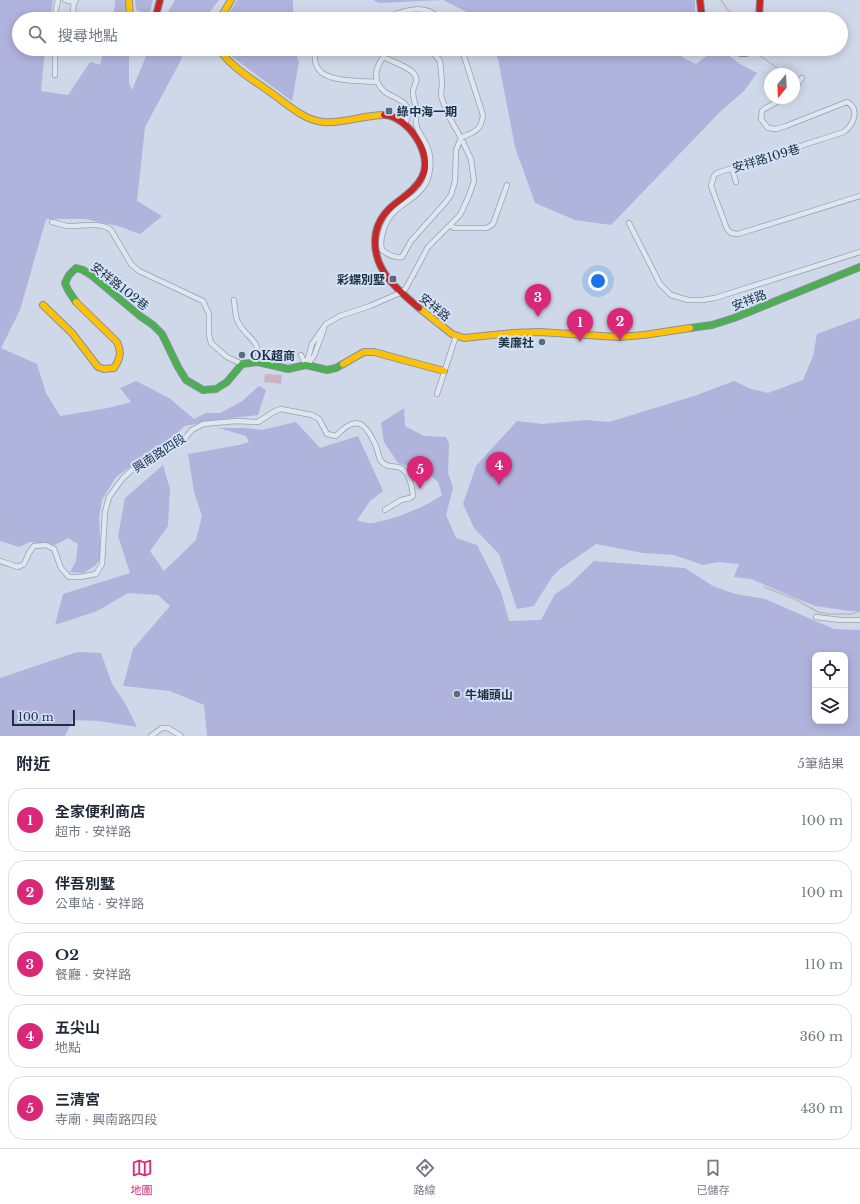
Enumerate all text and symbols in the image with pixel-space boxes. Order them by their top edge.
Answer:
search box [12,12,848,56]
icon: search [26,23,48,45]
text: 搜尋地點 [58,26,118,45]
north arrow [764,68,800,104]
place label: 綠中海一期 [397,104,457,119]
marker: 綠中海一期 [384,106,394,116]
street label: 安祥路109巷 [731,141,801,175]
street label: 安祥路102巷 [88,259,152,313]
your location [588,271,608,291]
place label: 彩蝶別墅 [337,272,385,287]
marker: 彩蝶別墅 [388,274,398,284]
pin: 3 [525,284,551,317]
street label: 安祥路 [730,287,768,313]
street label: 安祥路 [416,290,454,324]
pin: 2 [607,308,633,341]
pin: 1 [567,309,593,342]
place label: 美廉社 [498,335,534,350]
marker: 美廉社 [537,337,547,347]
place label: OK超商 [250,348,295,363]
marker: OK超商 [237,350,247,360]
street label: 興南路四段 [130,430,188,476]
pin: 4 [486,452,512,485]
pin: 5 [407,456,433,489]
map controls [812,652,848,724]
button: locate [812,652,848,688]
place label: 牛埔頭山 [465,687,513,702]
button: layers [812,688,848,724]
marker: 牛埔頭山 [452,689,462,699]
scale bar [12,708,75,727]
text: 100 m [18,710,54,724]
text: 附近 [16,754,50,775]
text: 5筆結果 [798,755,844,772]
text: 全家便利商店 [55,802,145,821]
text: 1 [27,812,33,829]
text: 100 m [801,812,843,829]
text: 超市 · 安祥路 [55,823,131,840]
text: 伴吾別墅 [55,874,115,893]
text: 2 [26,884,34,901]
text: 100 m [801,884,843,901]
text: 公車站 · 安祥路 [55,895,144,912]
text: O2 [55,945,79,964]
text: 3 [26,956,34,973]
text: 110 m [804,956,843,973]
text: 餐廳 · 安祥路 [55,966,131,983]
text: 五尖山 [55,1018,100,1037]
text: 4 [26,1028,34,1045]
text: 360 m [800,1028,843,1045]
text: 地點 [55,1039,81,1056]
text: 三清宮 [55,1090,100,1109]
text: 5 [26,1100,34,1117]
text: 430 m [800,1100,843,1117]
text: 寺廟 · 興南路四段 [55,1111,157,1128]
tab: 地圖 [131,1157,153,1197]
tab: 路線 [414,1157,436,1197]
tab: 已儲存 [697,1157,730,1197]

